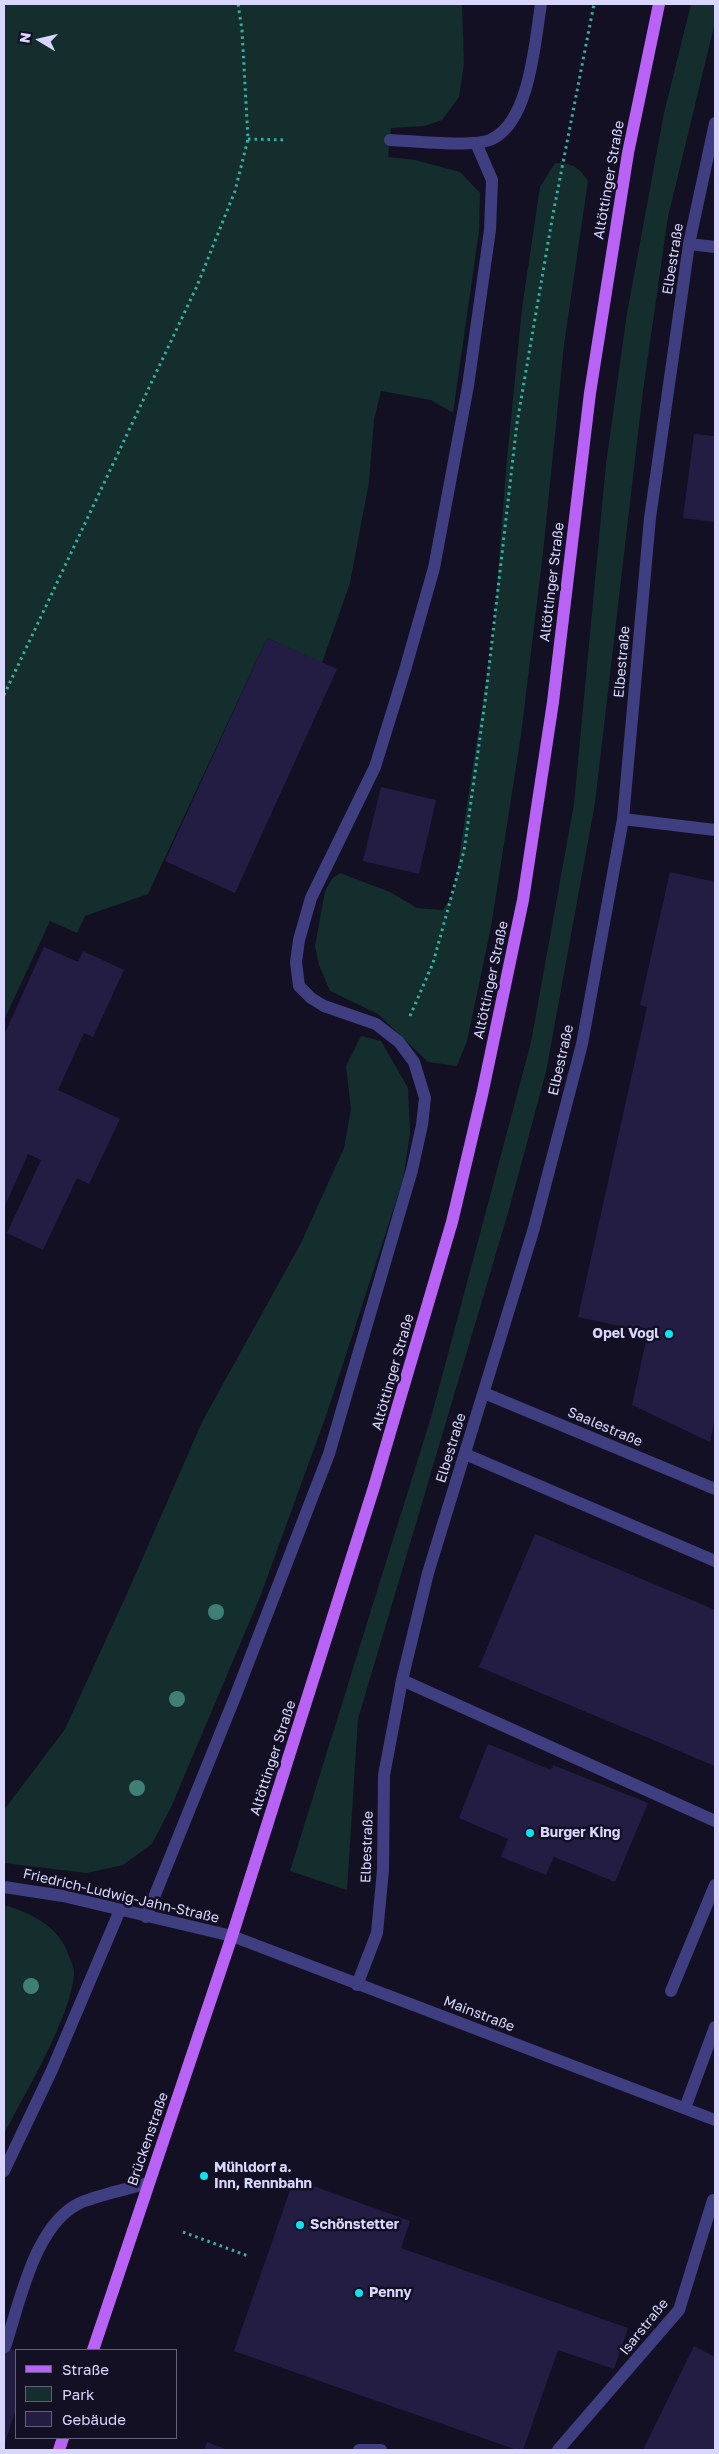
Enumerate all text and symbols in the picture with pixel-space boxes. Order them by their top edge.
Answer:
north arrow [15,15,65,65]
text: N [15,31,34,44]
street label: Altöttinger Straße [590,119,628,241]
street label: Elbestraße [659,222,687,296]
street label: Altöttinger Straße [536,521,568,643]
street label: Elbestraße [610,625,634,699]
street label: Altöttinger Straße [470,919,512,1041]
street label: Elbestraße [545,1023,577,1097]
street label: Altöttinger Straße [368,1312,418,1432]
place label: Opel Vogl [592,1326,659,1342]
marker: Opel Vogl [663,1328,675,1340]
street label: Saalestraße [565,1404,645,1450]
street label: Elbestraße [432,1411,470,1485]
street label: Altöttinger Straße [246,1698,300,1818]
street label: Elbestraße [357,1811,377,1883]
place label: Burger King [540,1825,620,1841]
marker: Burger King [524,1827,536,1839]
street label: Friedrich-Ludwig-Jahn-Straße [21,1865,221,1927]
street label: Mainstraße [441,1993,517,2035]
street label: Brückenstraße [124,2090,172,2188]
place label: Mühldorf a. Inn, Rennbahn [214,2160,312,2192]
marker: Mühldorf a. Inn, Rennbahn [198,2170,210,2182]
place label: Schönstetter [310,2217,399,2233]
marker: Schönstetter [294,2219,306,2231]
place label: Penny [369,2285,412,2301]
marker: Penny [353,2287,365,2299]
street label: Isarstraße [616,2295,672,2359]
legend [15,2349,178,2439]
text: Straße [62,2360,109,2378]
text: Park [62,2385,94,2403]
text: Gebäude [62,2410,126,2428]

